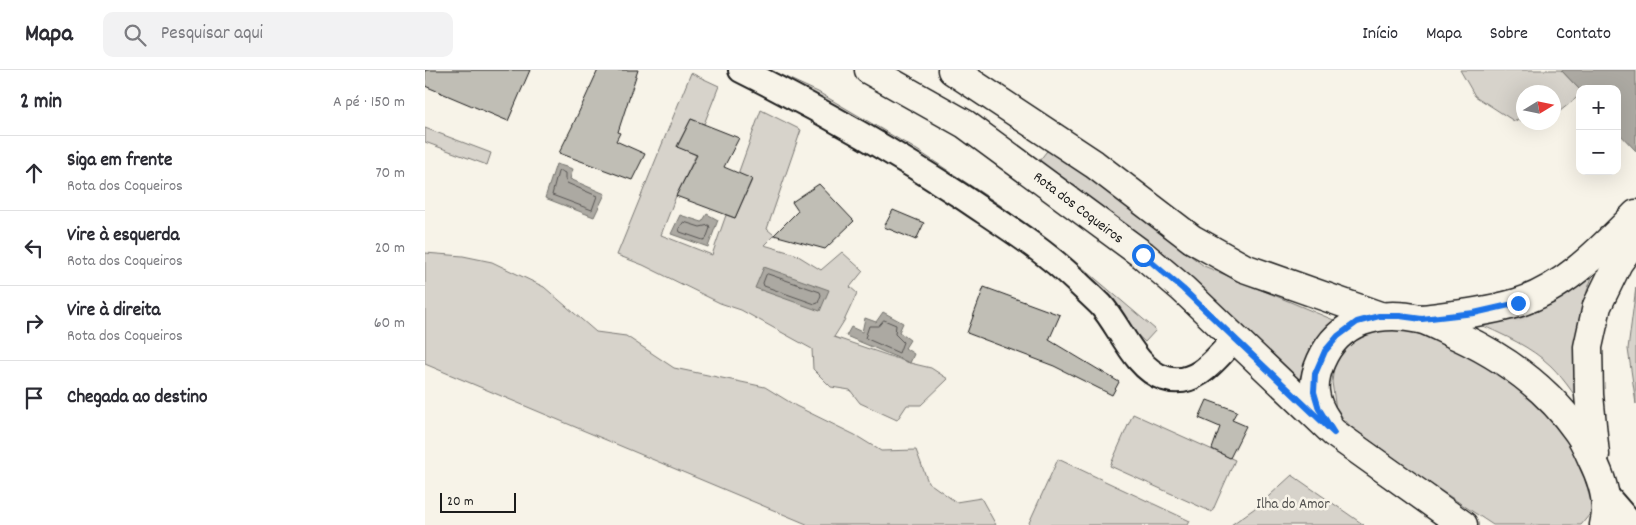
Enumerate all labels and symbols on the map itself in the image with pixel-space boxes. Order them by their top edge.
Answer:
north arrow [1516,85,1561,130]
street label: Rota dos Coqueiros [1028,167,1128,250]
route start [1132,244,1155,267]
route end [1507,292,1530,315]
scale bar [440,490,516,513]
park label: Ilha do Amor [1256,494,1330,516]

